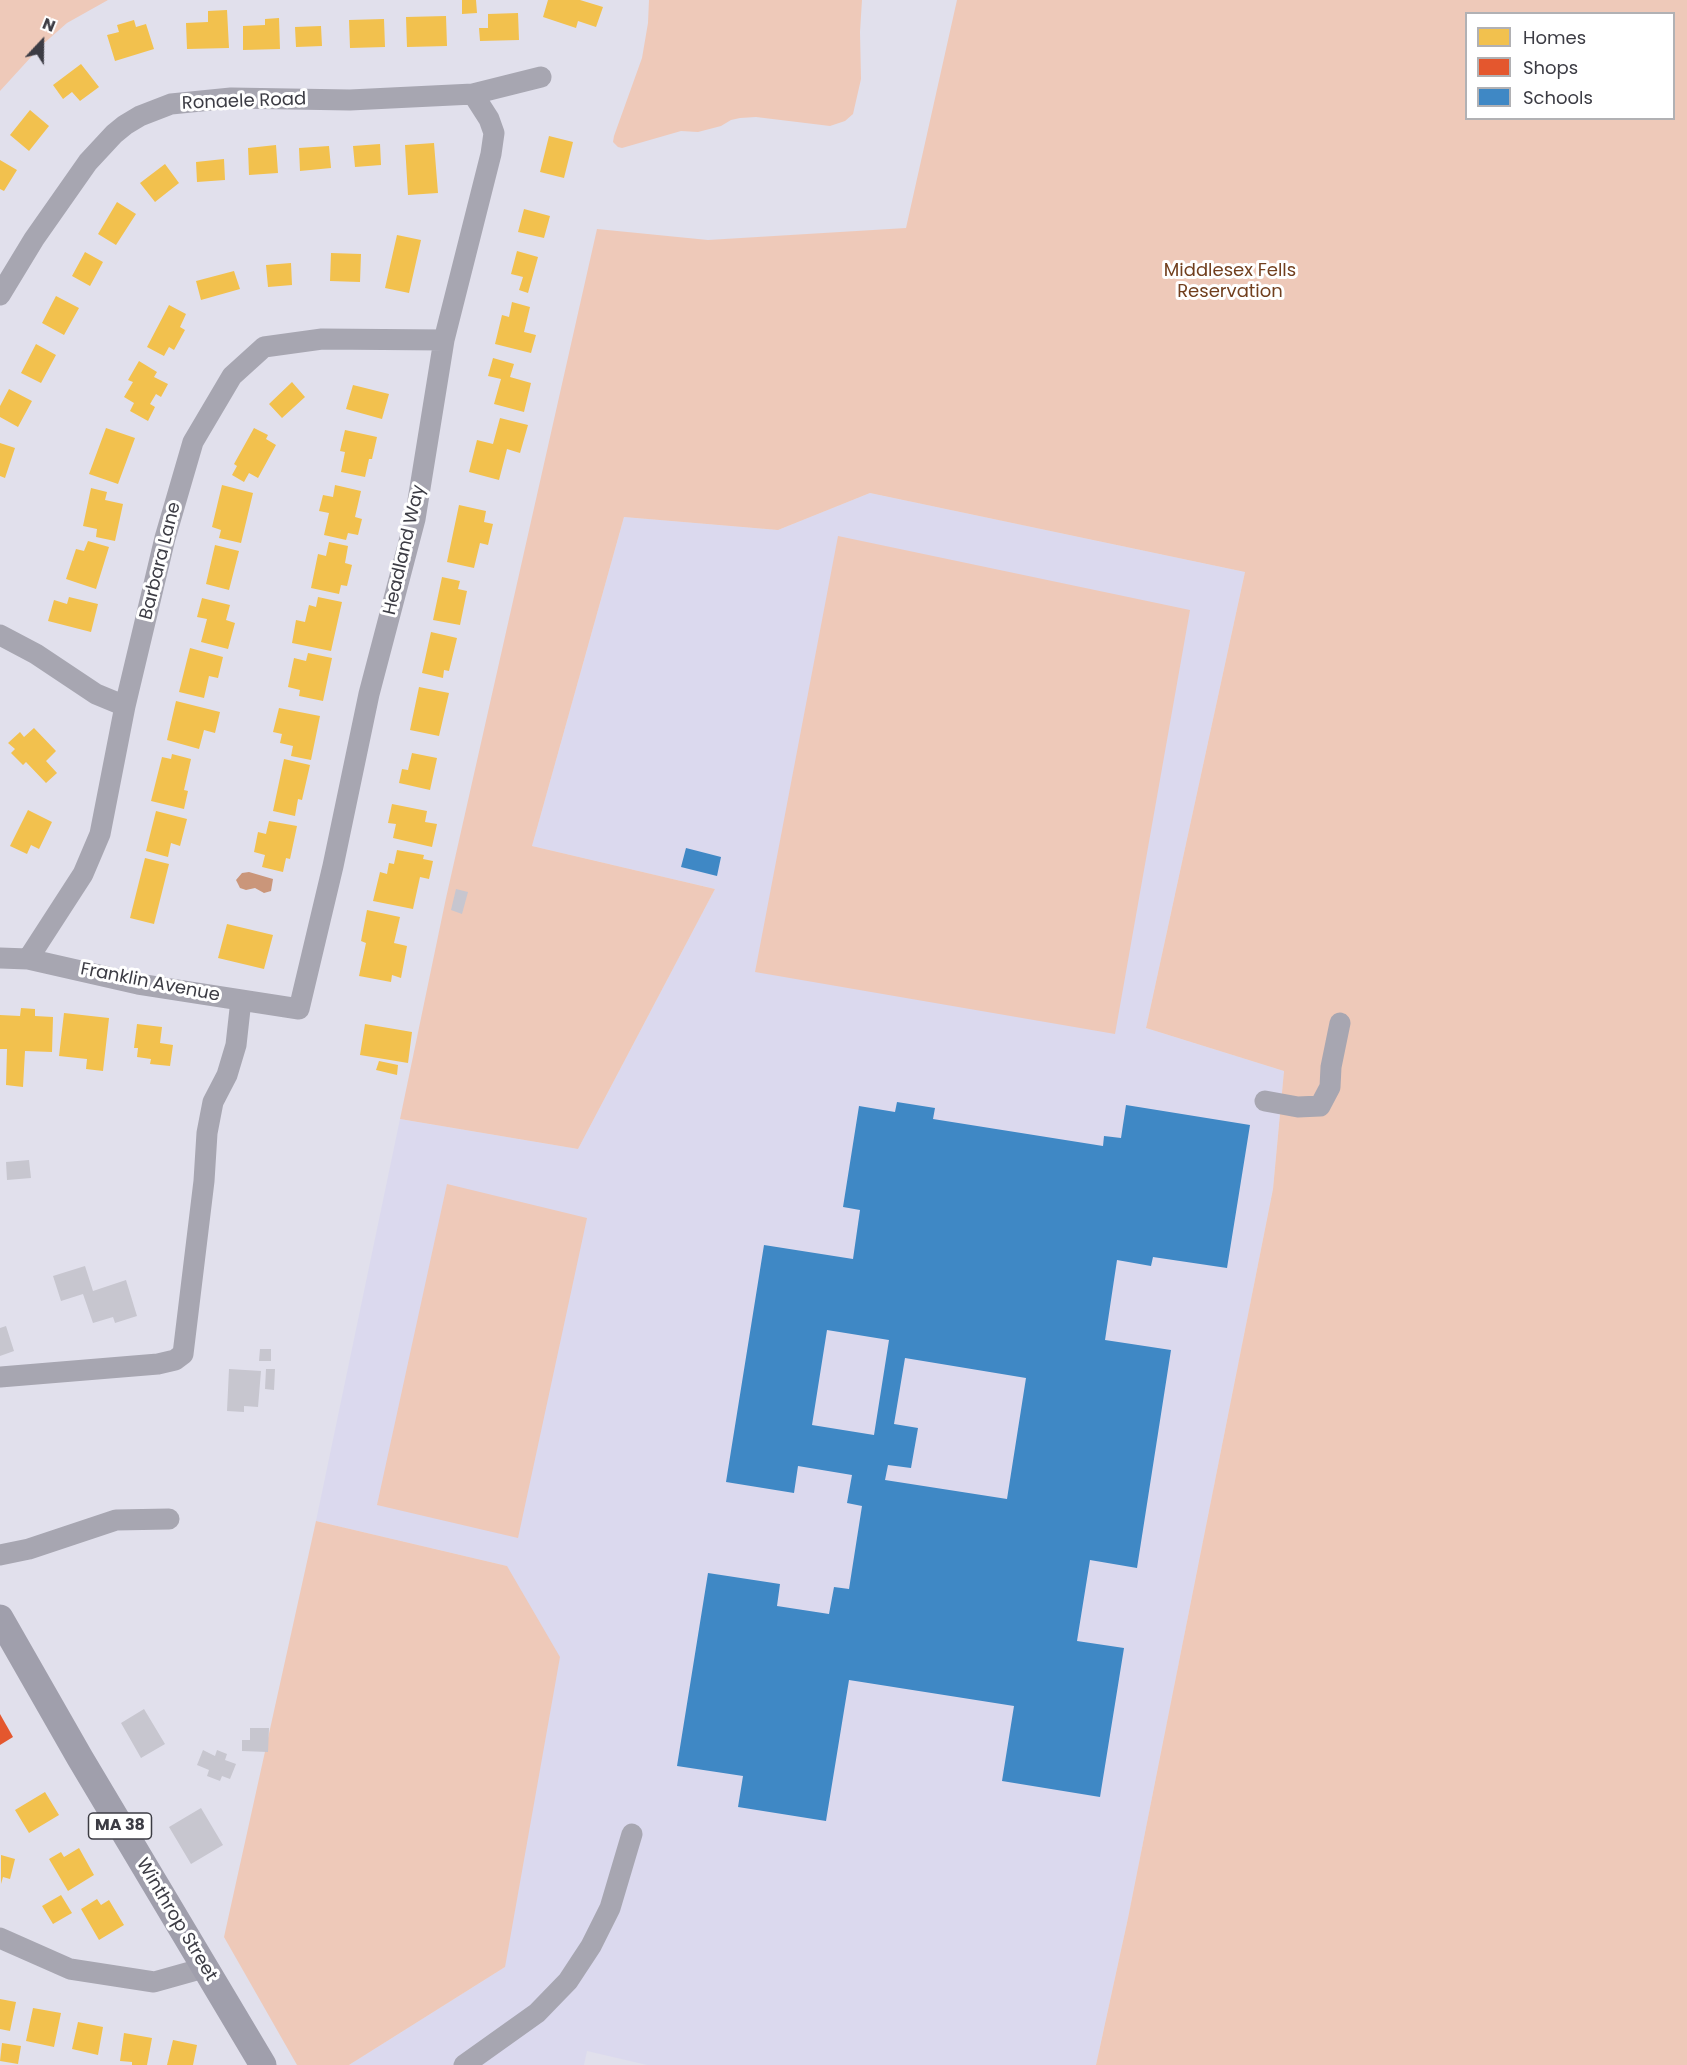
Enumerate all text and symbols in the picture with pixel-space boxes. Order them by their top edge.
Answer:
north arrow [12,12,72,72]
text: N [39,12,59,38]
legend [1465,12,1675,120]
text: Homes [1523,25,1586,50]
text: Shops [1523,55,1578,80]
text: Schools [1523,85,1593,110]
street label: Ronaele Road [181,89,307,115]
park label: Middlesex Fells Reservation [1164,260,1296,302]
street label: Headland Way [380,483,430,617]
street label: Barbara Lane [136,500,186,622]
street label: Franklin Avenue [78,959,222,1007]
road number: MA 38 [88,1813,152,1839]
street label: Winthrop Street [131,1855,221,1985]

